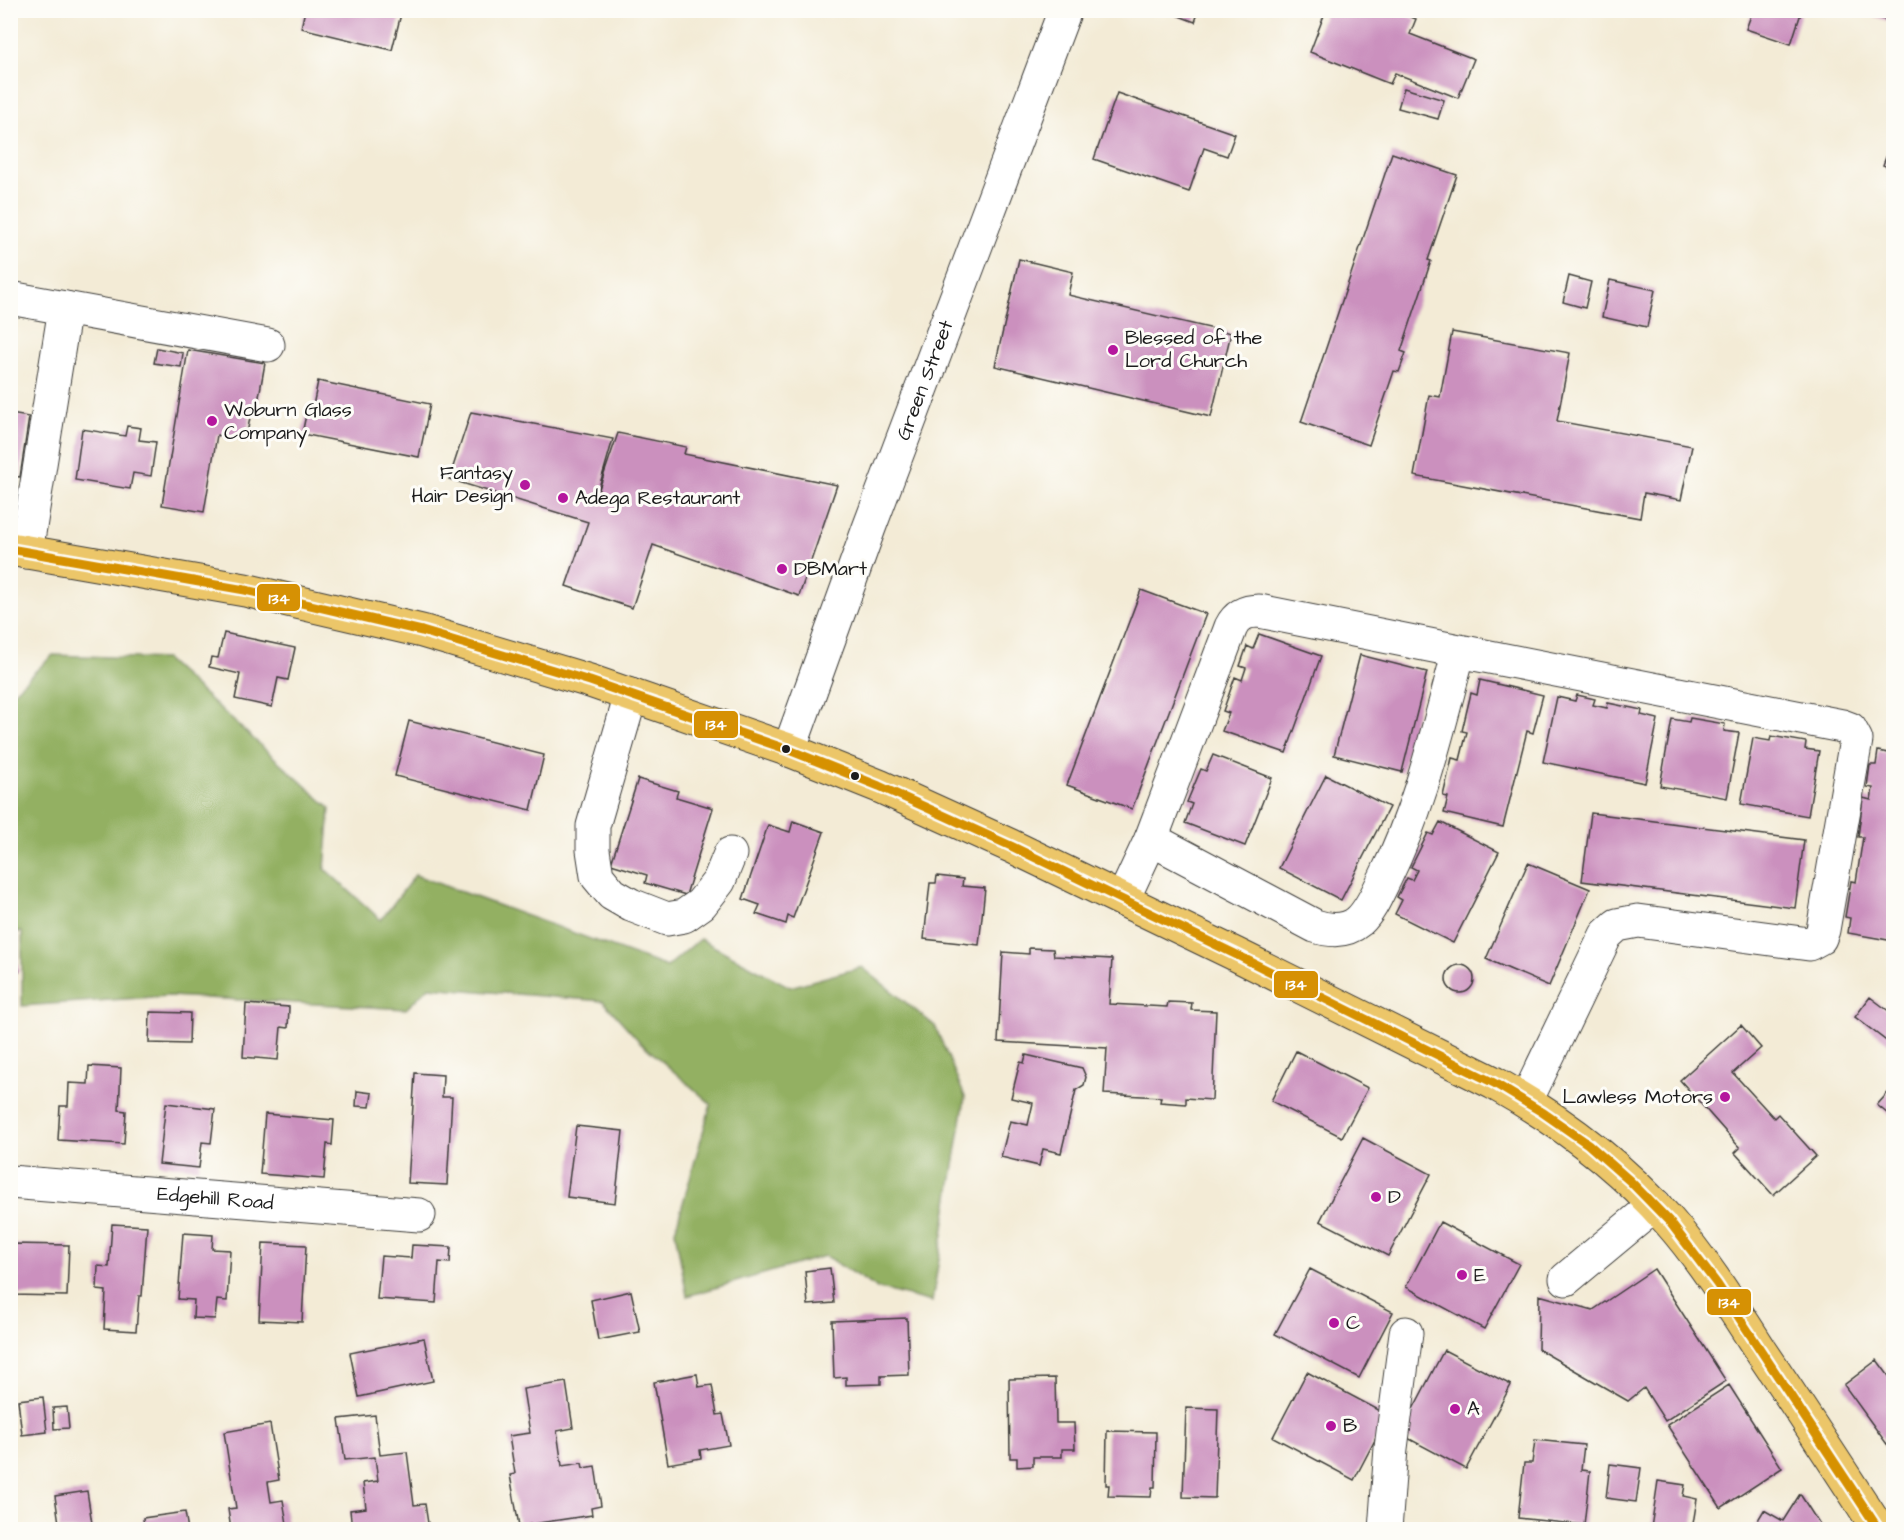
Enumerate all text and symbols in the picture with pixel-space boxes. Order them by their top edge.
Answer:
street label: Green Street [889,316,960,444]
place label: Blessed of the Lord Church [1125,324,1262,375]
marker: Blessed of the Lord Church [1106,343,1120,357]
place label: Woburn Glass Company [224,396,352,448]
marker: Woburn Glass Company [205,414,219,428]
place label: Fantasy Hair Design [411,459,513,511]
marker: Fantasy Hair Design [518,478,532,492]
place label: Adega Restaurant [575,484,740,513]
marker: Adega Restaurant [556,491,570,505]
place label: DBMart [794,555,867,583]
marker: DBMart [775,562,789,576]
line badge: 134 [256,583,301,612]
text: 134 [268,588,290,610]
line badge: 134 [693,710,739,739]
text: 134 [705,714,727,736]
unlabelled marker [780,743,792,755]
unlabelled marker [849,770,861,782]
line badge: 134 [1273,970,1319,999]
text: 134 [1285,974,1307,996]
place label: Lawless Motors [1563,1083,1713,1111]
marker: Lawless Motors [1718,1090,1732,1104]
street label: Edgehill Road [156,1180,275,1217]
place label: D [1388,1183,1401,1211]
marker: D [1369,1190,1383,1204]
place label: E [1474,1261,1486,1289]
marker: E [1455,1268,1469,1282]
line badge: 134 [1706,1288,1752,1316]
text: 134 [1718,1292,1740,1314]
place label: C [1346,1309,1360,1337]
marker: C [1327,1316,1341,1330]
place label: A [1467,1395,1480,1423]
marker: A [1448,1402,1462,1416]
place label: B [1343,1412,1357,1440]
marker: B [1324,1419,1338,1433]

